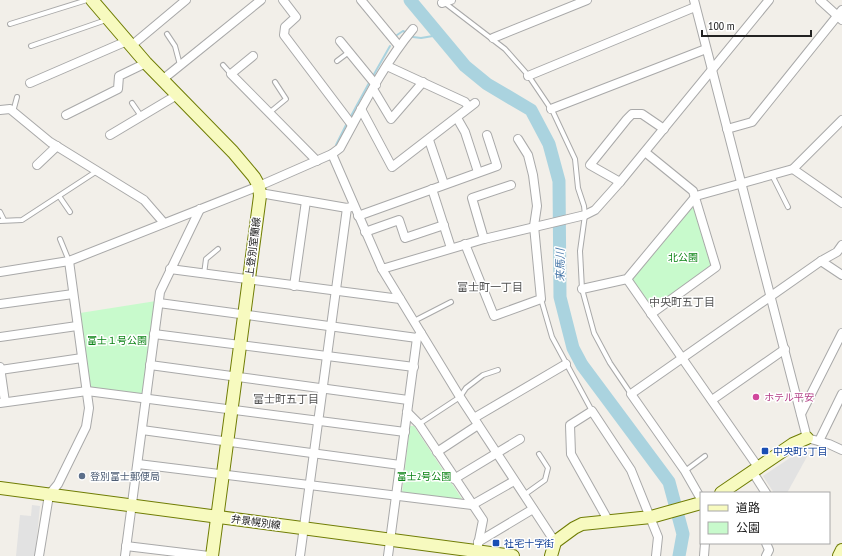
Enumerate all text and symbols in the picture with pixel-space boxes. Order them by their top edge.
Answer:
scale bar [702,12,811,38]
text: 100 m [708,18,735,33]
street label: 上登別室蘭線 [243,216,263,278]
water label: 来馬川 [553,248,567,282]
park label: 北公園 [668,251,698,264]
district label: 富士町一丁目 [457,280,523,294]
district label: 中央町五丁目 [649,295,715,309]
park label: 富士１号公園 [87,334,147,347]
place label: ホテル平安 [764,391,814,404]
district label: 富士町五丁目 [253,392,319,406]
marker: ホテル平安 [751,392,761,402]
place label: 中央町5丁目 [773,445,828,458]
marker: 中央町5丁目 [760,446,770,456]
place label: 登別富士郵便局 [90,470,160,483]
park label: 富士2号公園 [397,470,451,483]
marker: 登別富士郵便局 [77,471,87,481]
legend [700,492,830,544]
text: 道路 [736,500,760,515]
street label: 弁景幌別線 [230,512,282,532]
text: 公園 [736,520,760,535]
place label: 社宅十字街 [504,537,554,550]
marker: 社宅十字街 [491,538,501,548]

